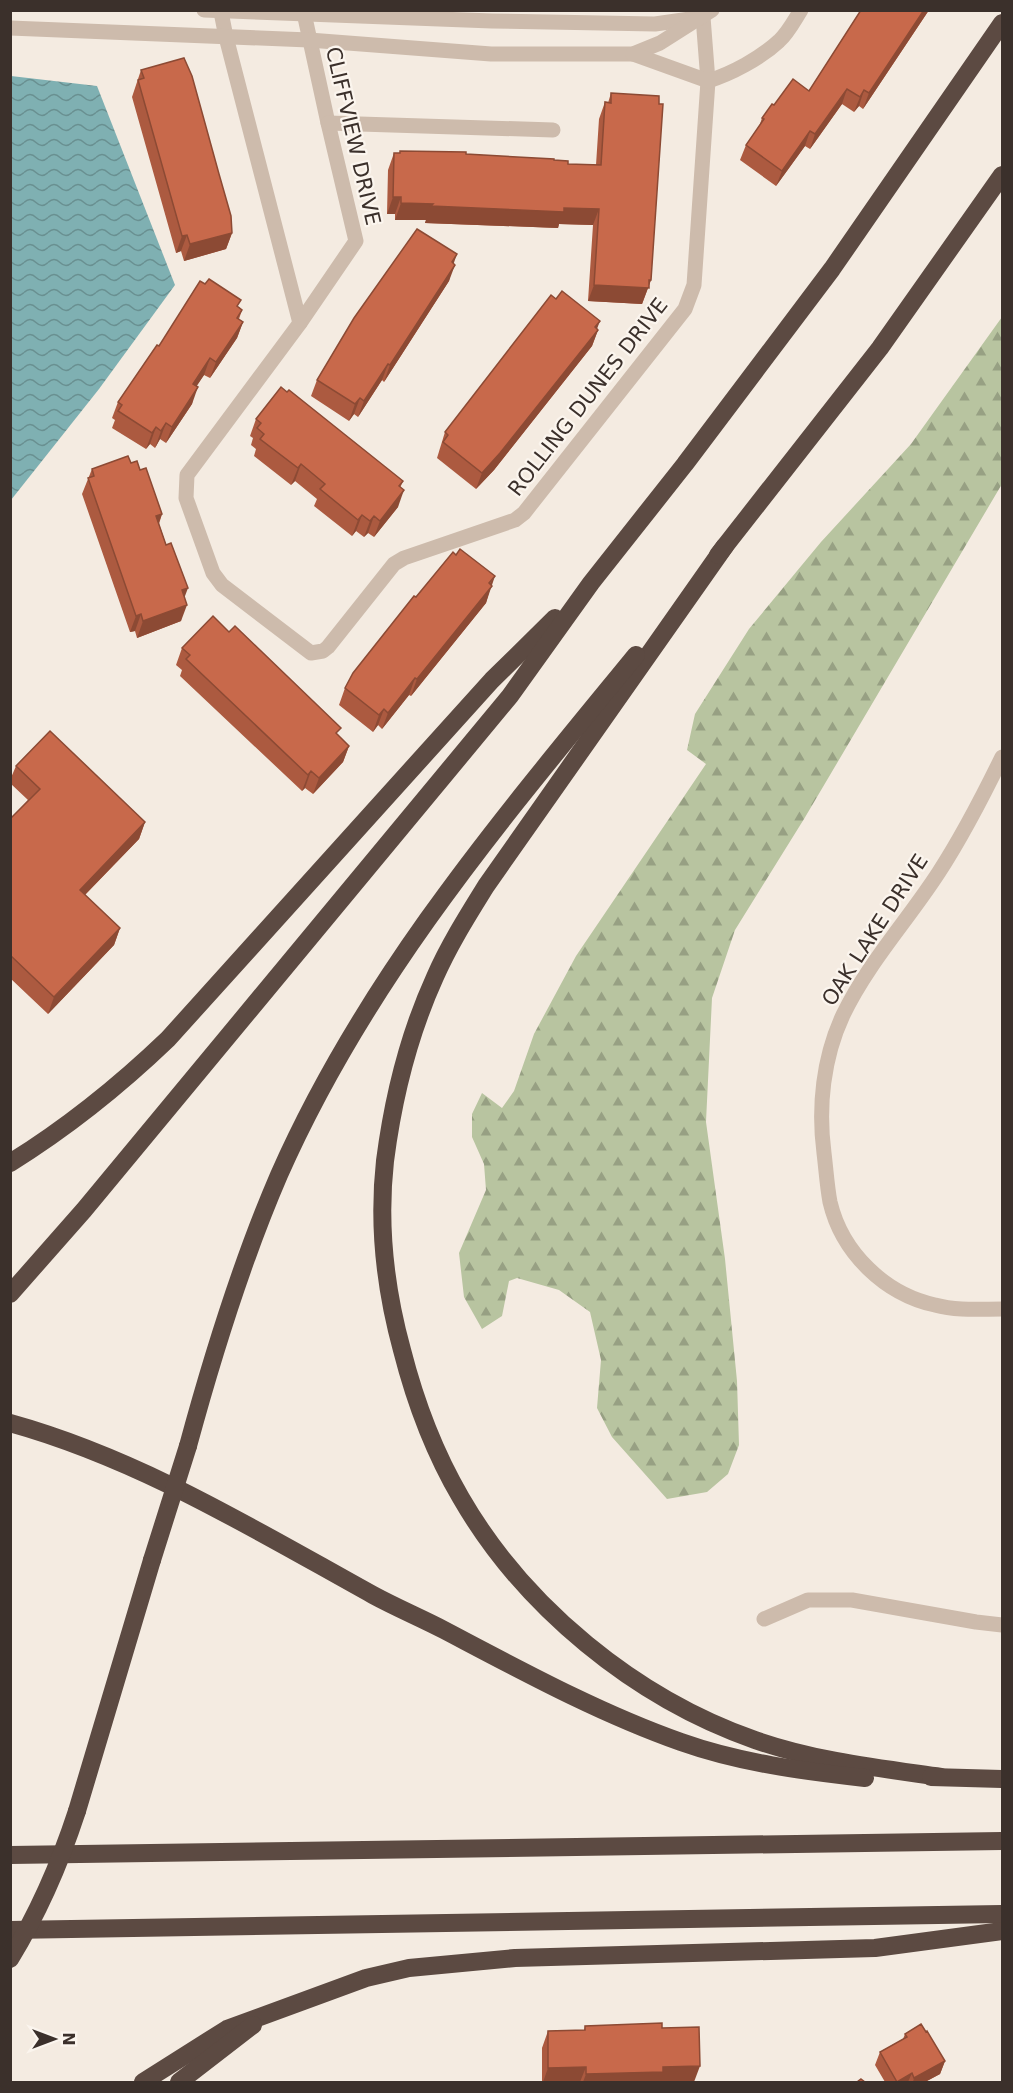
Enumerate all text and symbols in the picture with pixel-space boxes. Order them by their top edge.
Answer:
street label: CLIFFVIEW DRIVE [321,44,385,228]
street label: ROLLING DUNES DRIVE [503,293,673,501]
street label: OAK LAKE DRIVE [817,850,933,1010]
north arrow [24,2009,84,2069]
text: N [59,2032,78,2046]

